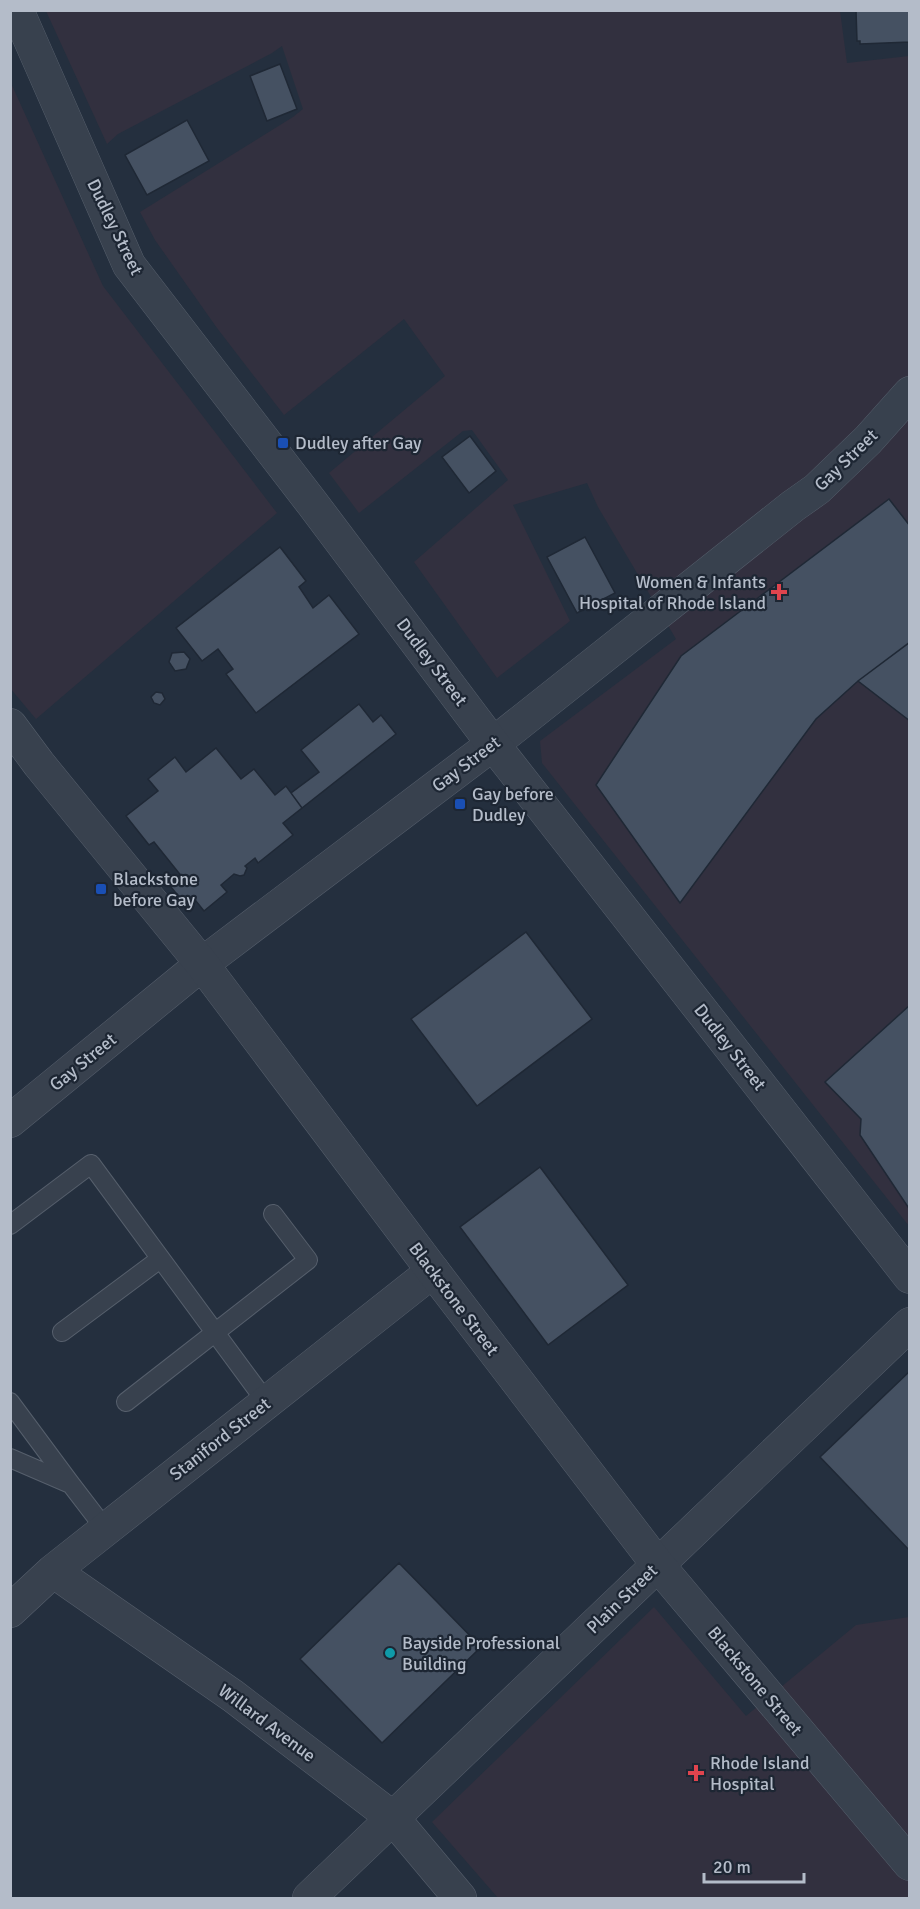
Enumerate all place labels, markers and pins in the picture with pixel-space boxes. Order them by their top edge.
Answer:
place label: Dudley after Gay [295,432,422,454]
marker: Dudley after Gay [276,436,290,450]
place label: Women & Infants Hospital of Rhode Island [579,571,766,614]
marker: Women & Infants Hospital of Rhode Island [770,583,788,601]
place label: Gay before Dudley [472,783,554,826]
marker: Gay before Dudley [453,797,467,811]
place label: Blackstone before Gay [113,868,198,911]
marker: Blackstone before Gay [94,882,108,896]
place label: Bayside Professional Building [402,1632,560,1675]
marker: Bayside Professional Building [383,1646,397,1660]
place label: Rhode Island Hospital [710,1752,809,1795]
marker: Rhode Island Hospital [687,1764,705,1782]

